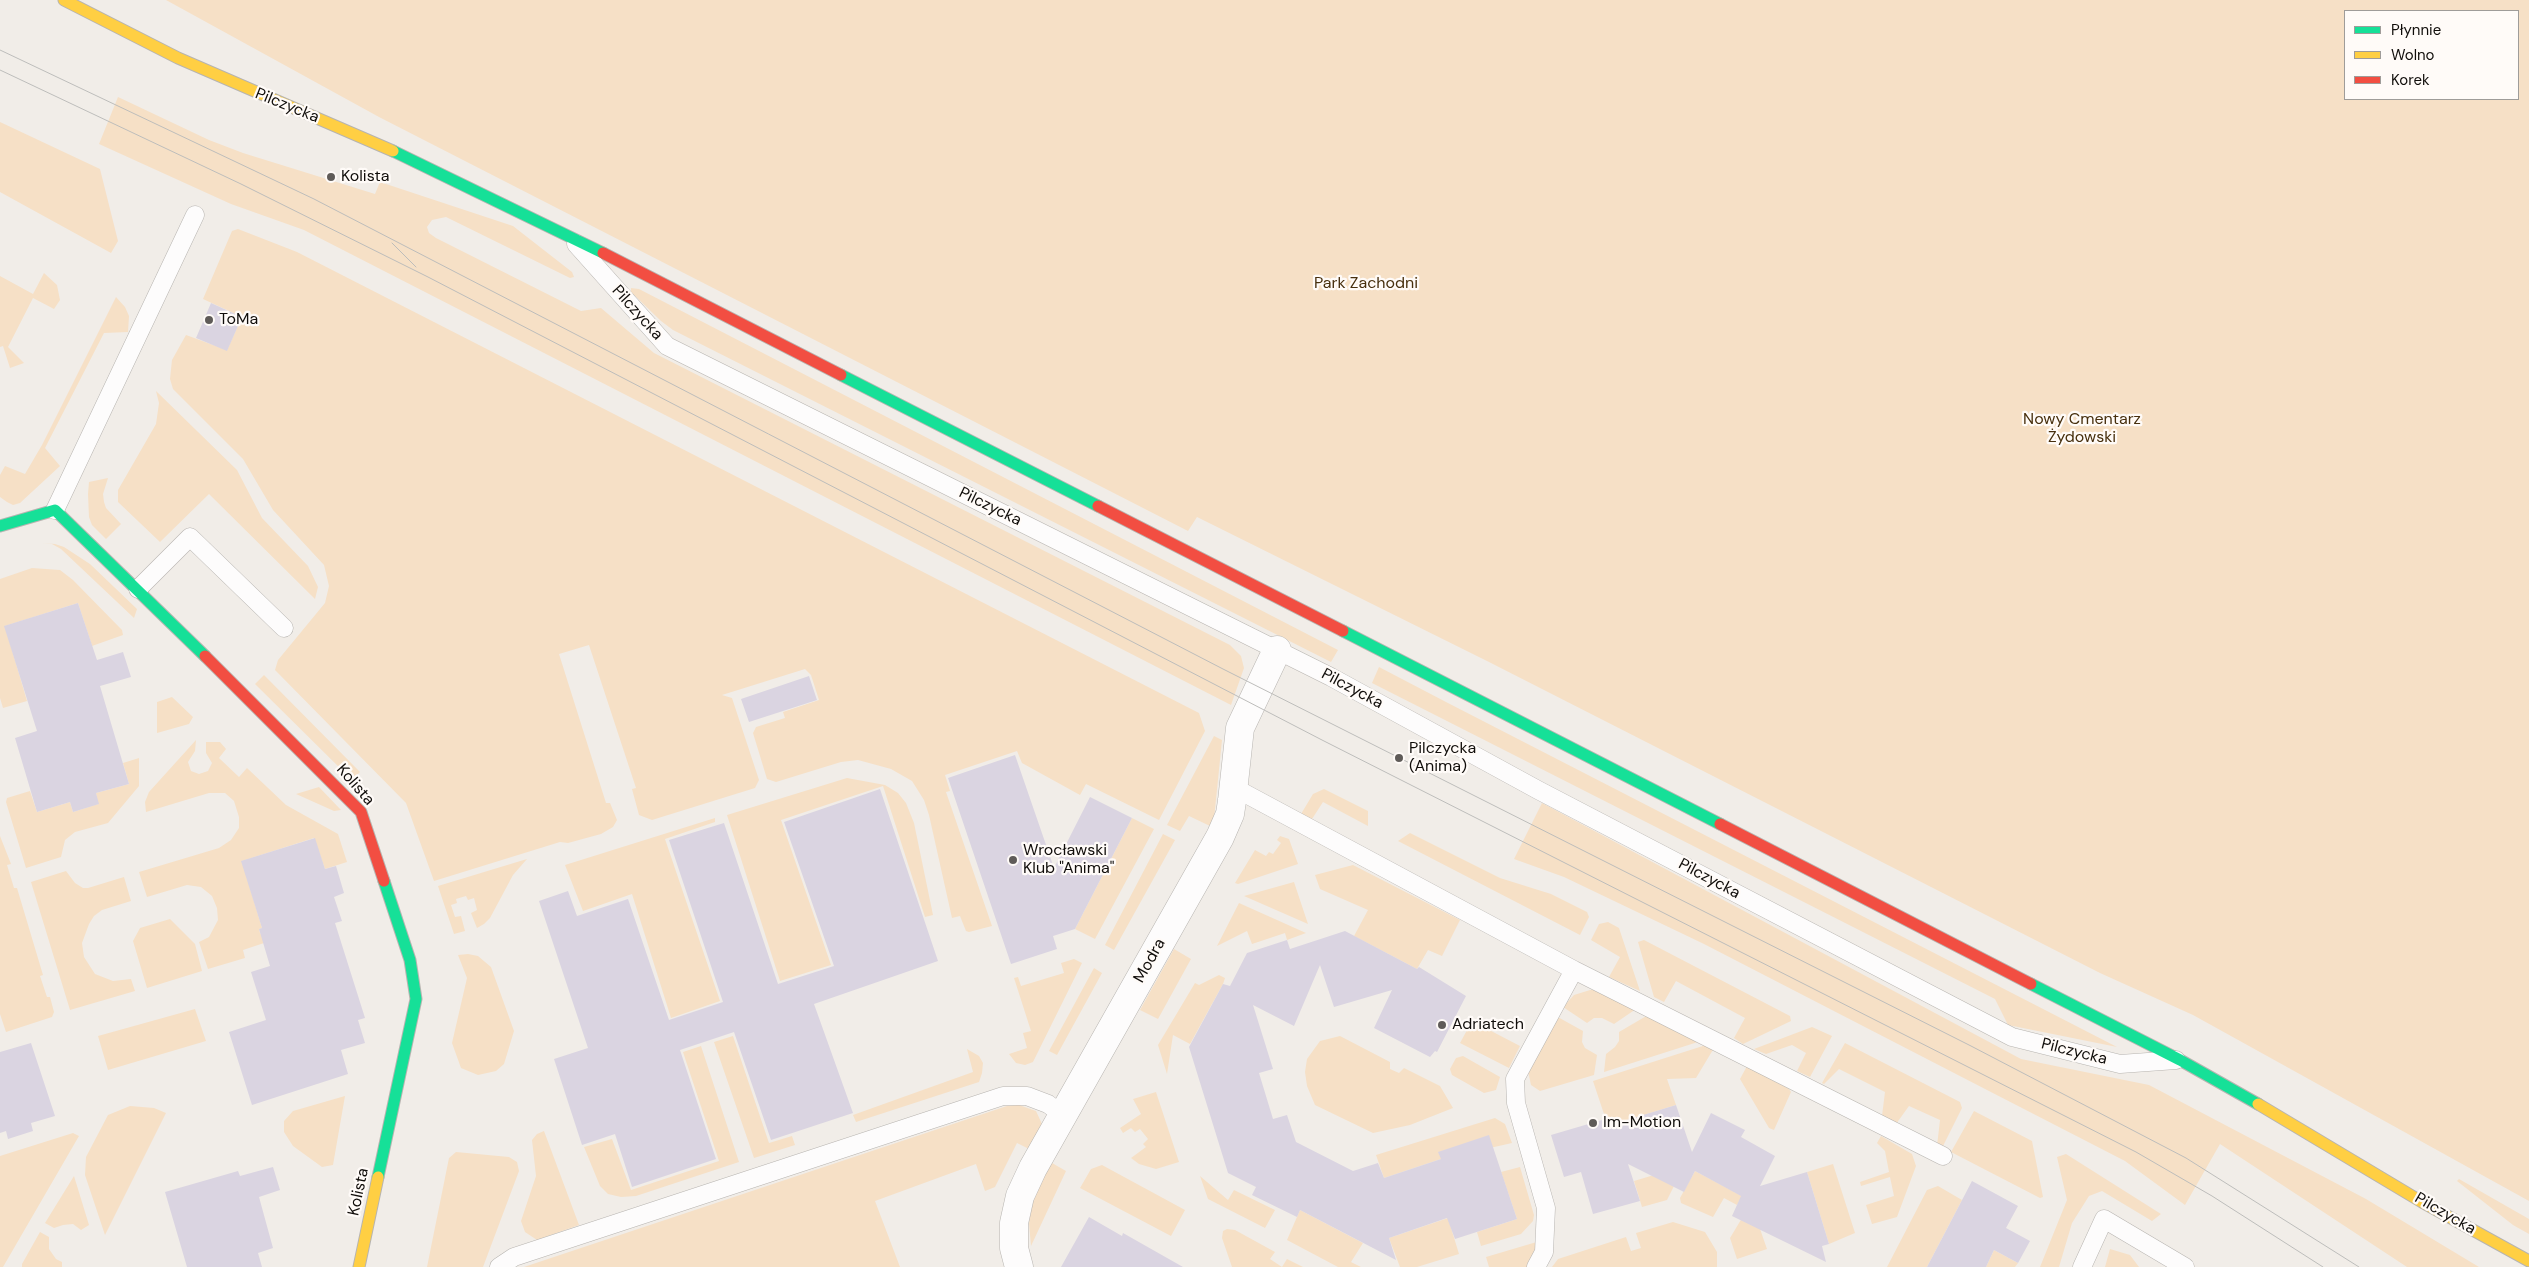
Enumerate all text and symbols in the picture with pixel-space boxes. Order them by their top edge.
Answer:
legend [2344,10,2519,100]
text: Płynnie [2391,20,2441,40]
text: Wolno [2391,45,2435,65]
text: Korek [2391,70,2430,90]
street label: Pilczycka [252,85,322,127]
place label: Kolista [341,167,389,187]
marker: Kolista [325,171,337,183]
park label: Park Zachodni [1314,274,1418,294]
street label: Pilczycka [607,282,667,344]
place label: ToMa [219,310,258,330]
marker: ToMa [203,314,215,326]
park label: Nowy Cmentarz Żydowski [2023,410,2141,448]
street label: Pilczycka [956,484,1024,530]
street label: Pilczycka [1318,665,1386,713]
place label: Pilczycka (Anima) [1409,739,1476,777]
marker: Pilczycka (Anima) [1393,752,1405,764]
street label: Kolista [332,760,378,810]
place label: Wrocławski Klub "Anima" [1023,841,1114,879]
marker: Wrocławski Klub "Anima" [1007,854,1019,866]
street label: Pilczycka [1675,855,1743,903]
street label: Modra [1130,936,1170,986]
place label: Adriatech [1452,1015,1524,1035]
marker: Adriatech [1436,1019,1448,1031]
street label: Pilczycka [2039,1035,2109,1069]
place label: Im-Motion [1603,1113,1681,1133]
marker: Im-Motion [1587,1117,1599,1129]
street label: Kolista [345,1166,373,1218]
street label: Pilczycka [2411,1189,2479,1239]

